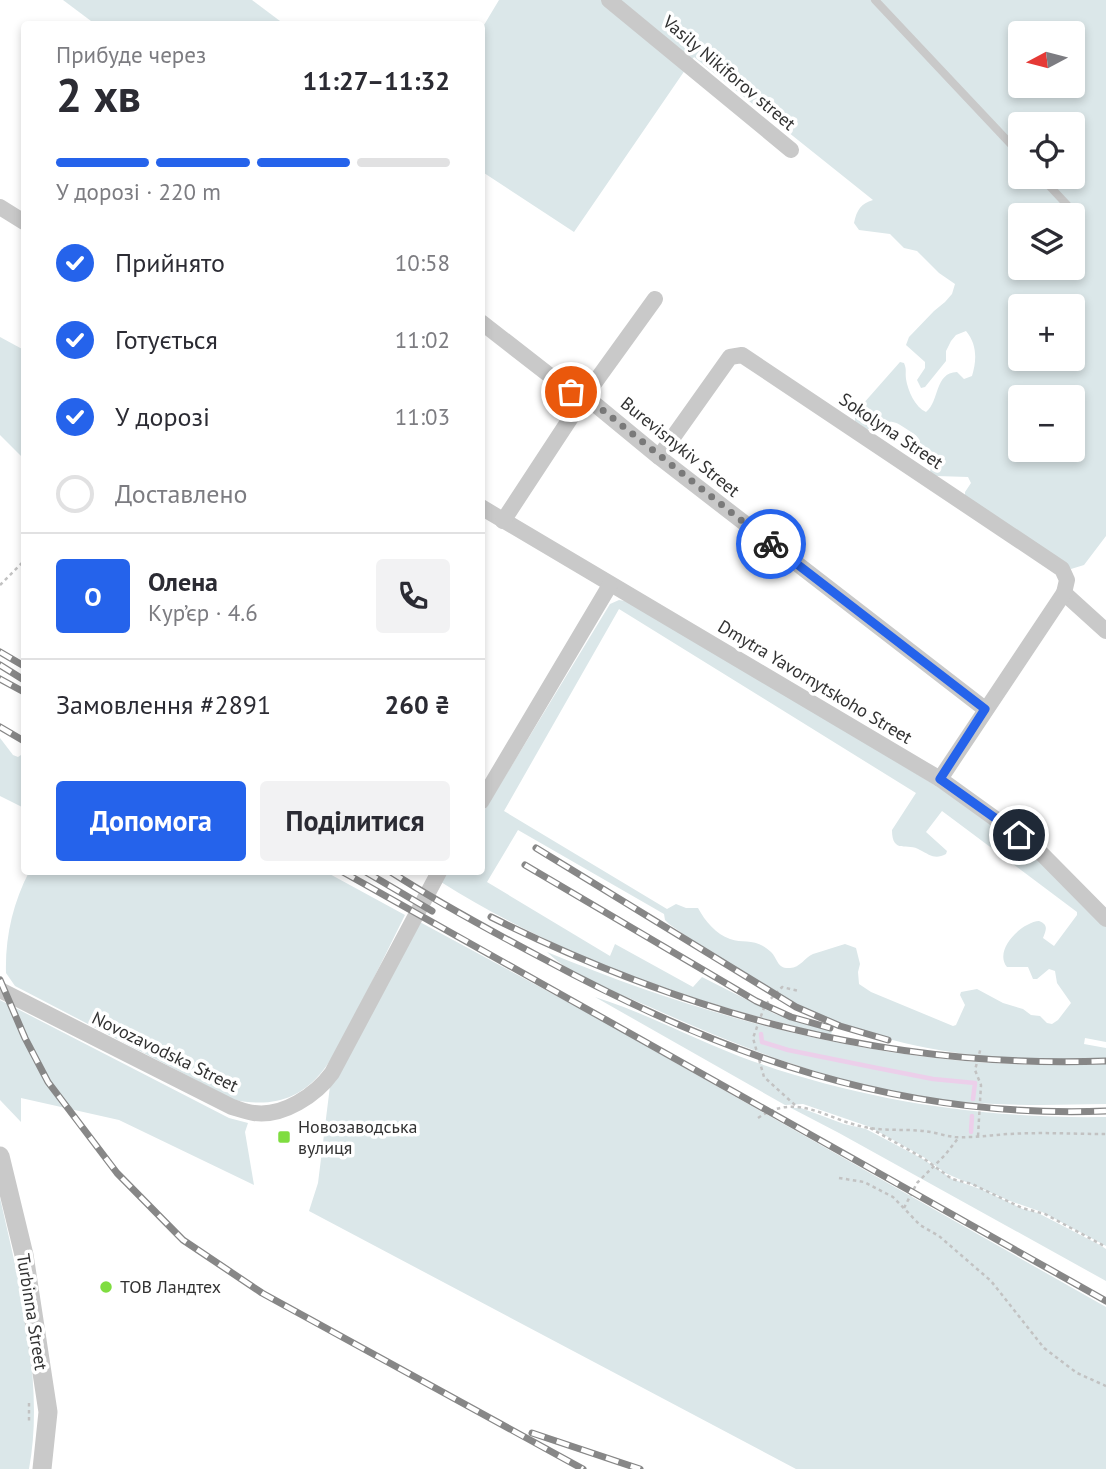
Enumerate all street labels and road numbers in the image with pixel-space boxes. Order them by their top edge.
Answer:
street label: Vasily Nikiforov street [657,10,800,135]
street label: Sokolyna Street [835,387,948,474]
street label: Burevisnykiv Street [616,392,745,502]
street label: Dmytra Yavornytskoho Street [714,614,916,749]
street label: Novozavodska Street [88,1006,242,1097]
street label: Turbinna Street [12,1252,53,1372]

